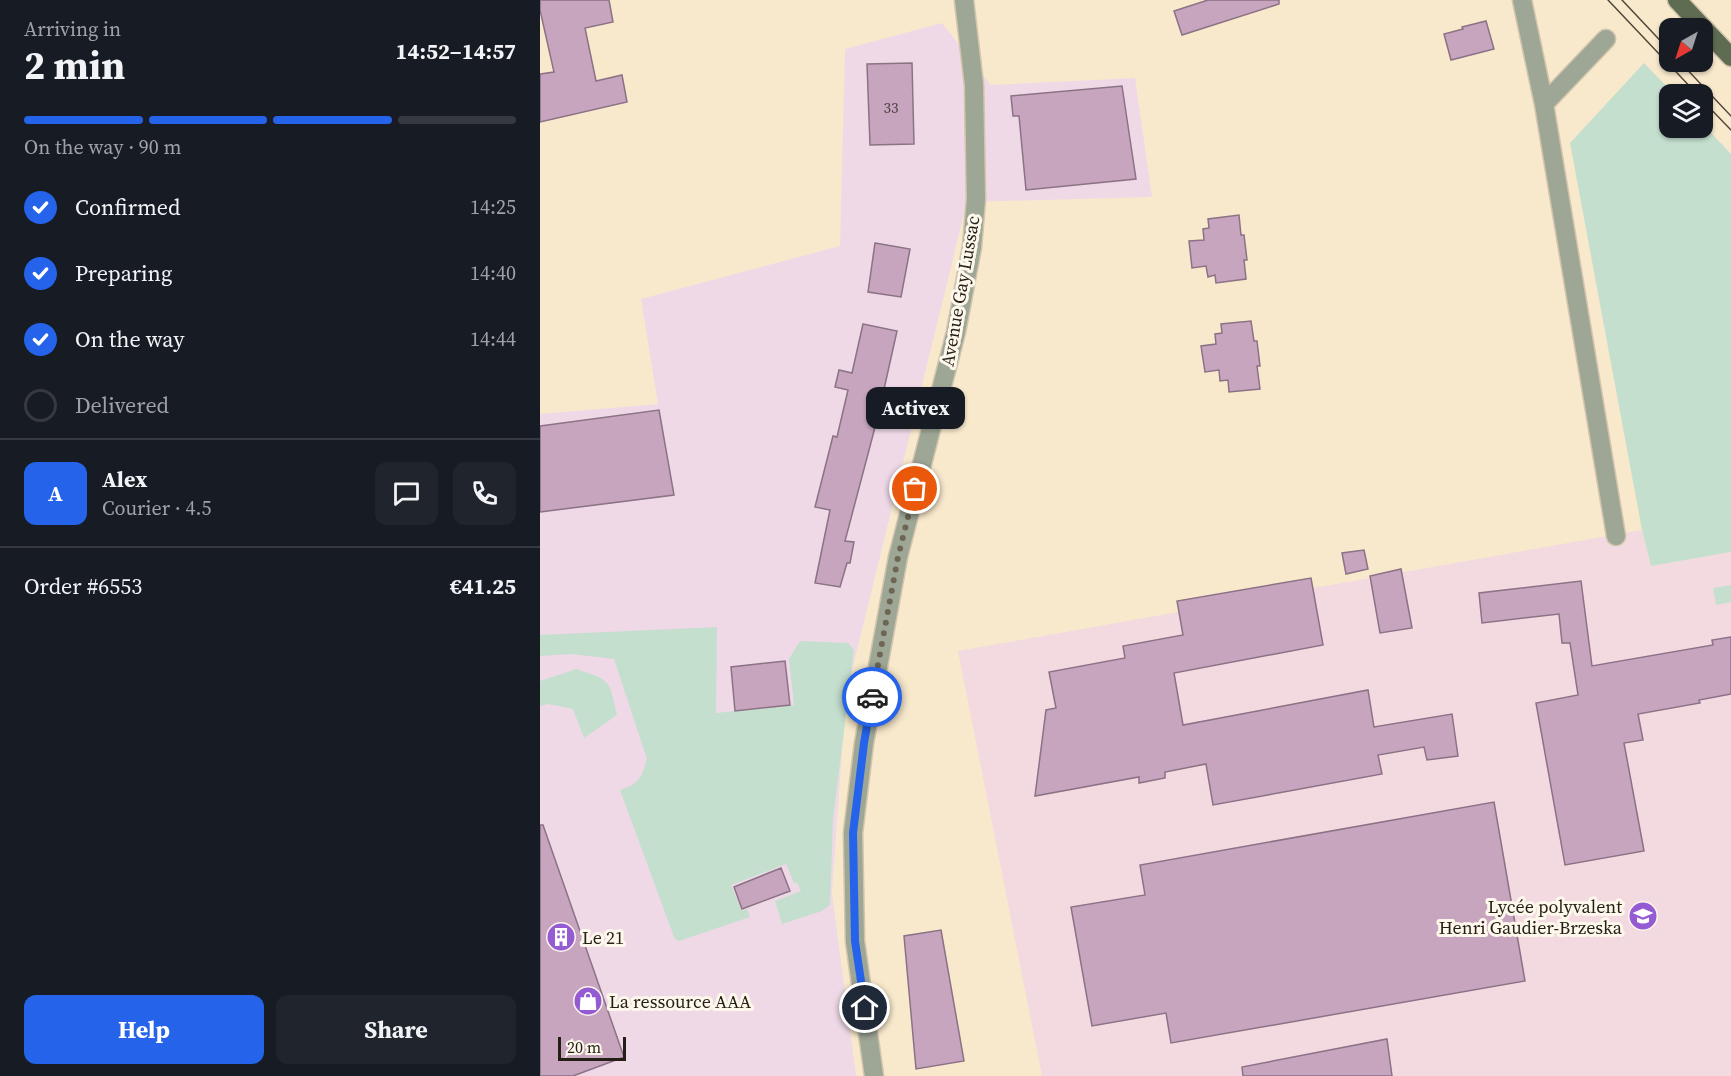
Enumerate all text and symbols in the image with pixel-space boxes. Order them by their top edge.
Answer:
text: Arriving in [24,15,121,43]
north arrow [1659,18,1713,72]
map controls [1659,18,1713,138]
text: 14:52–14:57 [396,36,516,66]
text: 2 min [24,39,125,92]
button: layers [1659,84,1713,138]
house number: 33 [883,97,899,118]
text: On the way · 90 m [24,133,181,161]
icon: check [24,191,57,224]
text: Confirmed [75,192,180,222]
text: 14:25 [470,193,516,221]
street label: Avenue Gay Lussac [934,214,986,368]
icon: check [24,257,57,290]
text: Preparing [75,258,172,288]
text: 14:40 [470,259,516,287]
icon: check [24,323,57,356]
text: On the way [75,324,184,354]
text: 14:44 [470,325,516,353]
callout: Activex [866,387,964,429]
text: Delivered [75,390,169,420]
text: Activex [882,394,949,422]
button: chat [375,462,438,525]
button: phone [453,462,516,525]
pin [889,463,940,514]
text: Alex [102,464,147,494]
icon: bag [898,472,931,505]
text: A [48,478,63,508]
text: Courier · 4.5 [102,494,211,522]
text: Order #6553 [24,571,142,601]
text: €41.25 [450,571,516,601]
courier [842,667,902,727]
icon: car [856,681,889,714]
place label: Lycée polyvalent Henri Gaudier-Brzeska [1439,894,1623,940]
school or university icon: Lycée polyvalent Henri Gaudier-Brzeska [1627,900,1659,932]
building icon: Le 21 [545,921,577,953]
place label: Le 21 [582,925,624,950]
pin [839,982,890,1033]
shop icon: La ressource AAA [572,985,604,1017]
place label: La ressource AAA [609,989,751,1014]
icon: home [848,991,881,1024]
button: Help [24,995,264,1064]
button: Share [276,995,516,1064]
scale bar [558,1034,626,1062]
text: 20 m [567,1036,601,1058]

